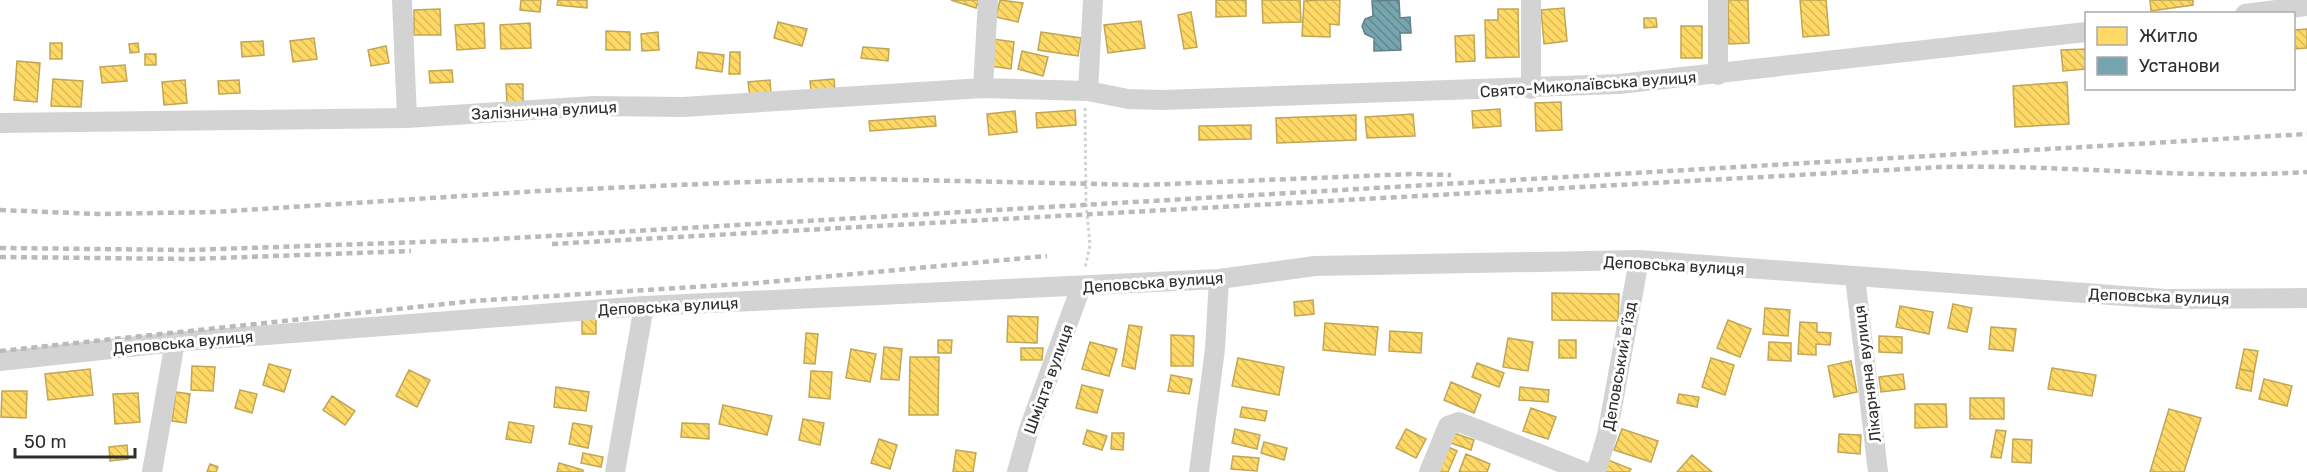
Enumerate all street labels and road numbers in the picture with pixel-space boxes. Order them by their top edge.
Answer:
street label: Свято-Миколаївська вулиця [1479,67,1697,102]
street label: Залізнична вулиця [471,97,617,124]
street label: Деповська вулиця [1603,252,1745,279]
street label: Деповська вулиця [1082,268,1224,297]
street label: Деповська вулиця [2088,285,2230,308]
street label: Деповська вулиця [597,293,739,320]
street label: Деповський в’їзд [1599,300,1640,432]
street label: Лікарняна вулиця [1850,304,1885,444]
street label: Шмідта вулиця [1020,322,1077,437]
street label: Деповська вулиця [112,327,254,358]

